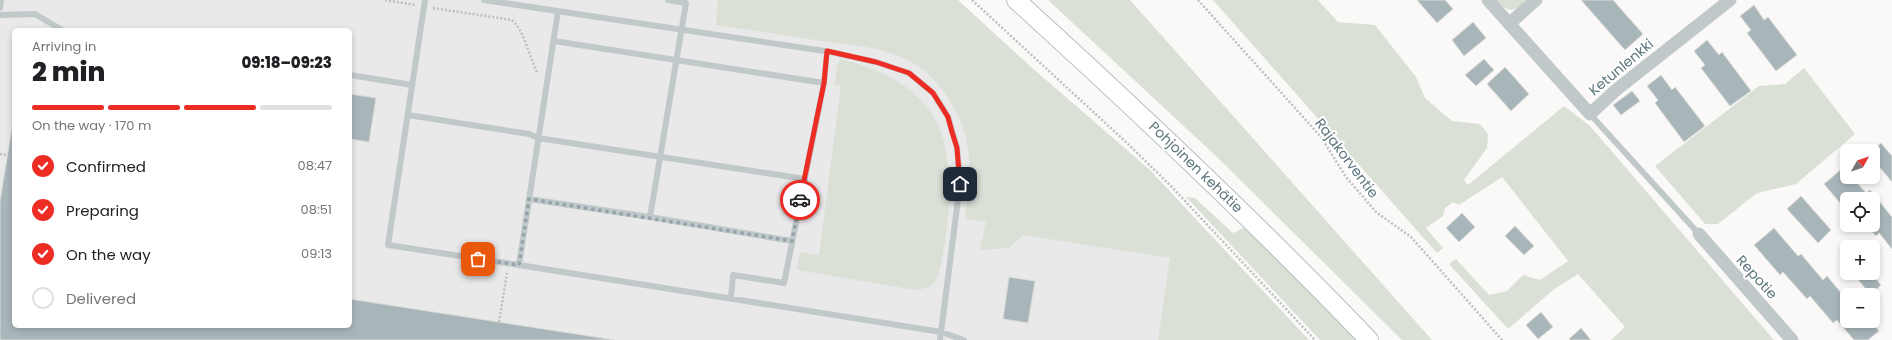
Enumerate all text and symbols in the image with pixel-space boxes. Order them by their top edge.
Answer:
street label: Ketunlenkki [1584,34,1658,100]
text: Arriving in [32,37,96,56]
text: 09:18–09:23 [241,52,332,73]
text: 2 min [32,54,105,90]
street label: Rajakorventie [1310,114,1384,202]
text: On the way · 170 m [32,116,151,135]
street label: Pohjoinen kehätie [1145,117,1248,217]
north arrow [1840,144,1880,184]
map controls [1840,144,1880,328]
icon: check [32,155,54,177]
text: Confirmed [66,156,146,177]
text: 08:47 [298,156,332,175]
pin [943,167,977,201]
icon: home [949,173,971,195]
courier [780,180,820,220]
icon: car [789,189,811,211]
button: locate [1840,192,1880,232]
icon: check [32,199,54,221]
text: Preparing [66,200,139,221]
text: 08:51 [301,200,332,219]
button: + [1840,240,1880,280]
pin [461,242,495,276]
icon: check [32,243,54,265]
text: On the way [66,244,151,265]
text: 09:13 [301,244,332,263]
icon: bag [467,248,489,270]
street label: Repotie [1732,251,1782,304]
text: Delivered [66,288,136,309]
button: − [1840,288,1880,328]

